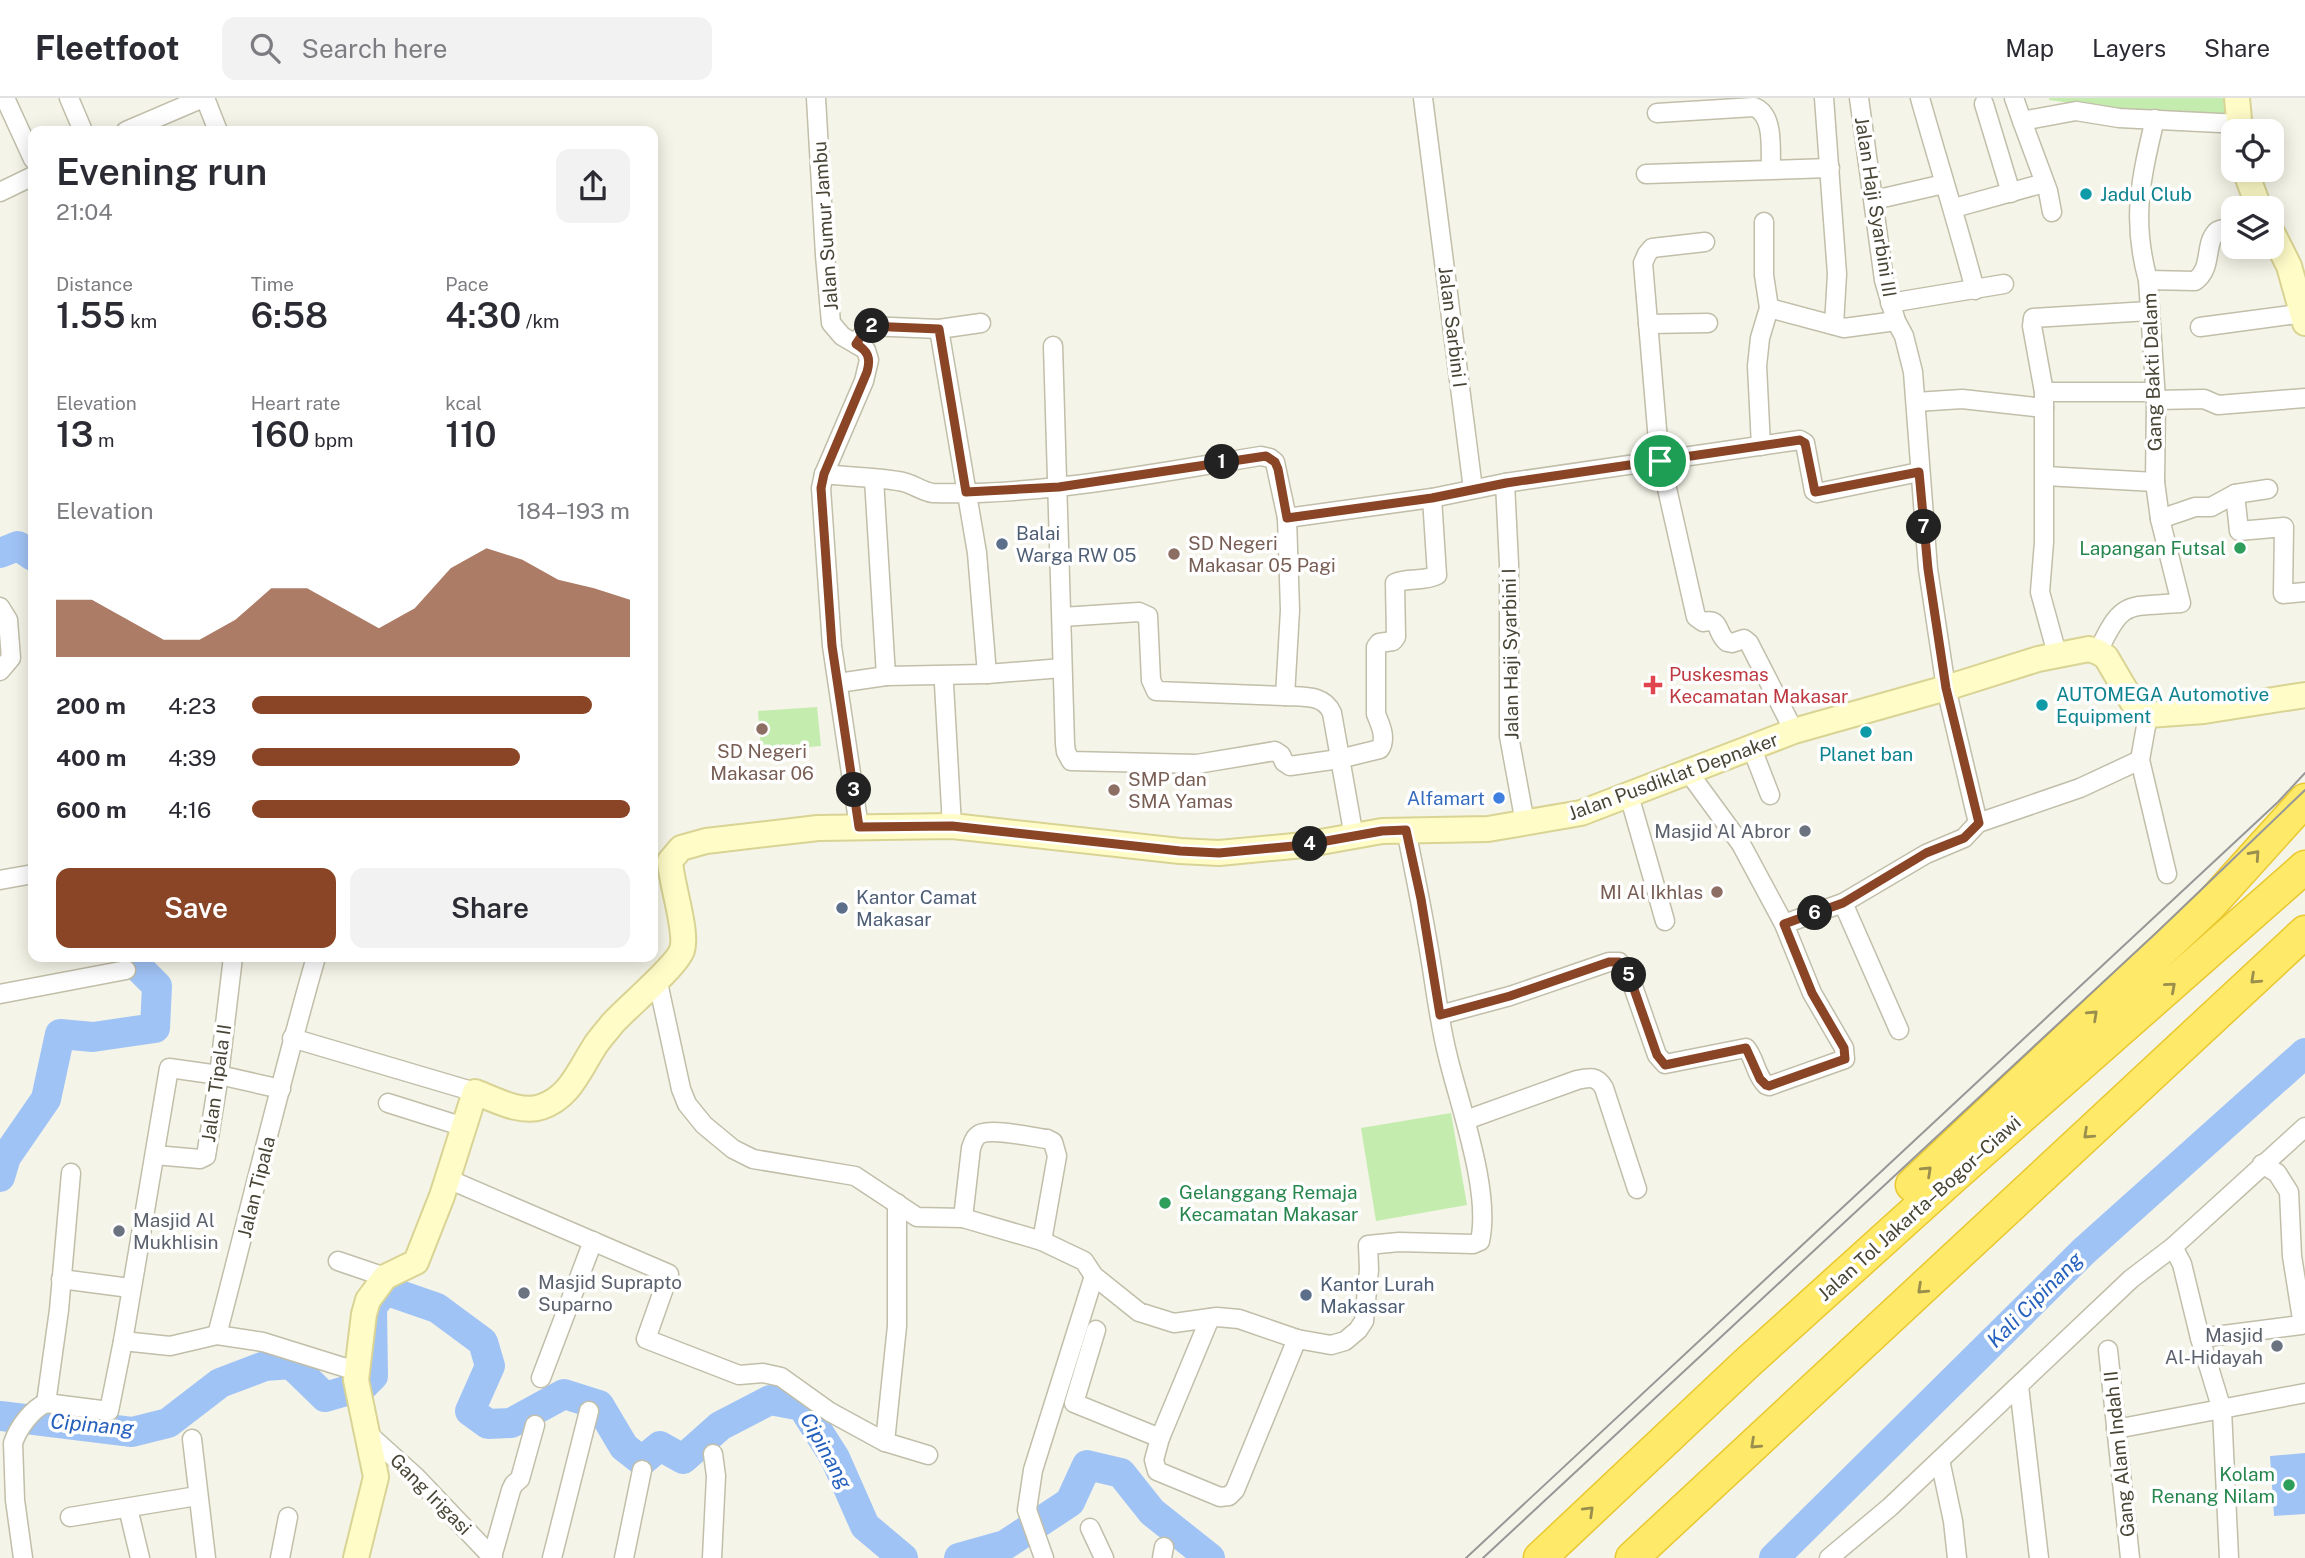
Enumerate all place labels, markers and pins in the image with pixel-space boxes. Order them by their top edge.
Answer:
place label: Jadul Club [2100,183,2192,205]
marker: Jadul Club [2078,186,2094,202]
pin: 2 [854,308,890,344]
pin [1630,431,1690,491]
pin: 1 [1204,444,1240,480]
pin: 7 [1906,510,1941,544]
place label: Balai Warga RW 05 [1016,522,1136,566]
place label: SD Negeri Makasar 05 Pagi [1188,532,1336,576]
marker: Balai Warga RW 05 [994,536,1010,552]
place label: Lapangan Futsal [2079,537,2226,559]
marker: Lapangan Futsal [2232,540,2248,556]
marker: SD Negeri Makasar 05 Pagi [1166,546,1182,562]
place label: Puskesmas Kecamatan Makasar [1669,663,1848,707]
marker: Puskesmas Kecamatan Makasar [1643,675,1663,695]
place label: AUTOMEGA Automotive Equipment [2056,683,2269,727]
marker: AUTOMEGA Automotive Equipment [2034,697,2050,713]
marker: SD Negeri Makasar 06 [754,721,770,737]
marker: Planet ban [1858,724,1874,740]
place label: SD Negeri Makasar 06 [710,740,814,784]
place label: Planet ban [1819,743,1913,765]
place label: SMP dan SMA Yamas [1128,768,1233,812]
pin: 3 [836,772,872,808]
marker: SMP dan SMA Yamas [1106,782,1122,798]
place label: Alfamart [1407,787,1485,809]
marker: Alfamart [1491,790,1507,806]
place label: Masjid Al Abror [1654,820,1791,842]
marker: Masjid Al Abror [1797,823,1813,839]
pin: 4 [1292,826,1328,862]
place label: MI Al Ikhlas [1600,881,1703,903]
marker: MI Al Ikhlas [1709,884,1725,900]
place label: Kantor Camat Makasar [856,886,977,930]
pin: 6 [1798,896,1832,930]
marker: Kantor Camat Makasar [834,900,850,916]
pin: 5 [1612,958,1646,992]
place label: Gelanggang Remaja Kecamatan Makasar [1179,1181,1358,1225]
marker: Gelanggang Remaja Kecamatan Makasar [1157,1195,1173,1211]
place label: Masjid Al Mukhlisin [133,1209,218,1253]
marker: Masjid Al Mukhlisin [111,1223,127,1239]
place label: Masjid Suprapto Suparno [538,1271,682,1315]
place label: Kantor Lurah Makassar [1320,1273,1435,1317]
marker: Masjid Suprapto Suparno [516,1285,532,1301]
marker: Kantor Lurah Makassar [1298,1287,1314,1303]
place label: Masjid Al-Hidayah [2165,1324,2263,1368]
marker: Masjid Al-Hidayah [2269,1338,2285,1354]
place label: Kolam Renang Nilam [2151,1463,2275,1507]
marker: Kolam Renang Nilam [2281,1477,2297,1493]

